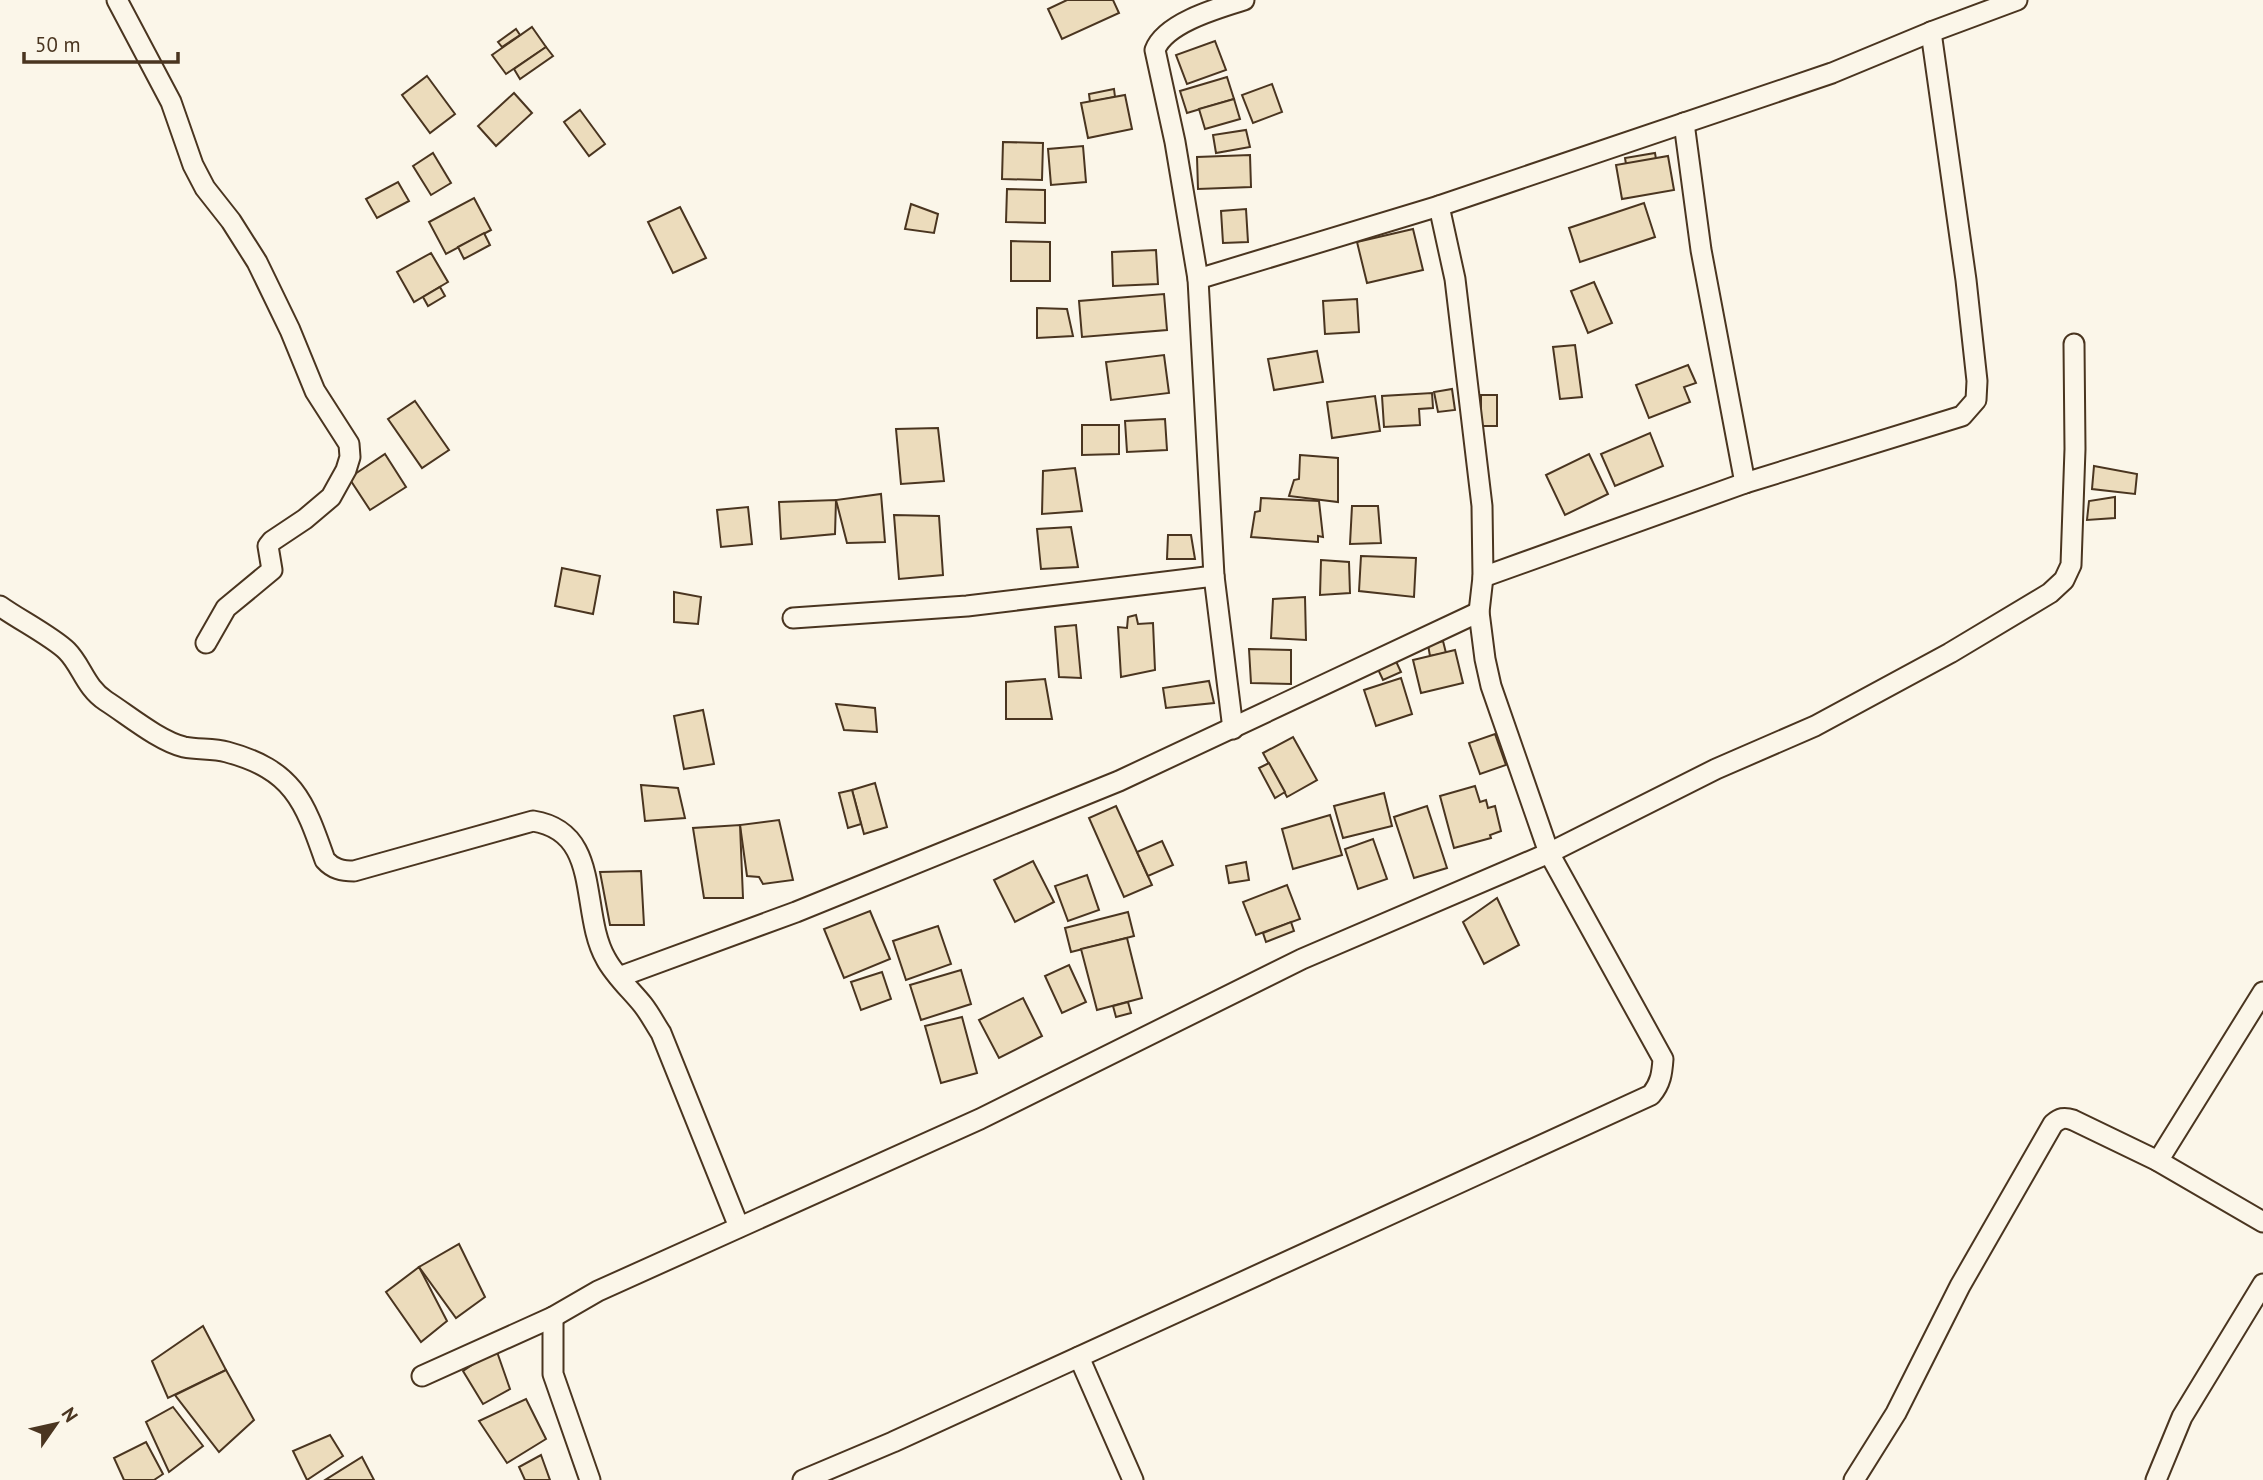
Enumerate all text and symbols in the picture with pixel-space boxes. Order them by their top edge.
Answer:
scale bar [24,21,178,65]
text: 50 m [35,31,81,58]
north arrow [21,1389,91,1459]
text: N [57,1403,84,1426]

